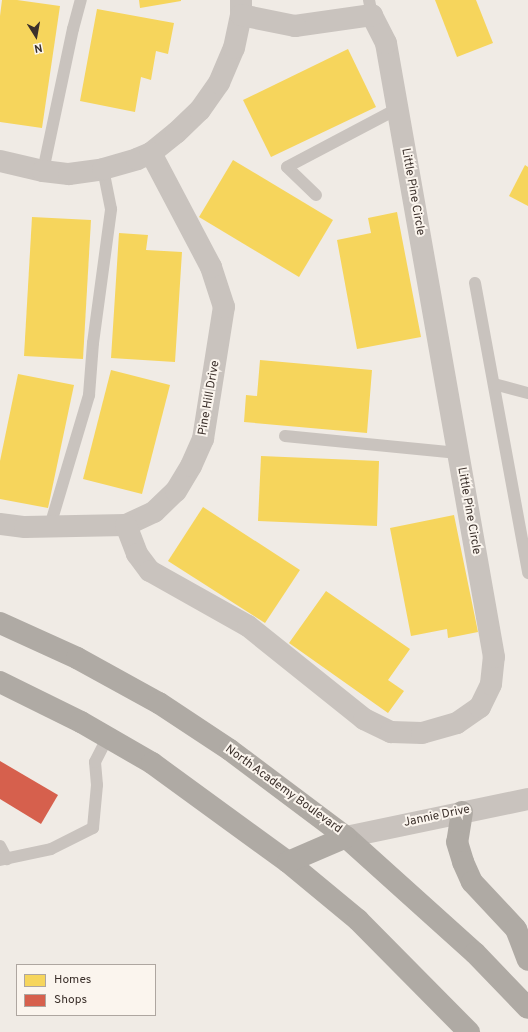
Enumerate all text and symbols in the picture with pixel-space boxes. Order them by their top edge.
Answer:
north arrow [16,16,56,56]
text: N [33,40,44,55]
street label: Little Pine Circle [397,147,427,237]
street label: Pine Hill Drive [196,359,224,437]
street label: Little Pine Circle [453,466,483,556]
street label: North Academy Boulevard [222,743,344,837]
street label: Jannie Drive [403,803,471,831]
legend [16,964,156,1016]
text: Homes [54,972,91,988]
text: Shops [54,992,87,1008]

